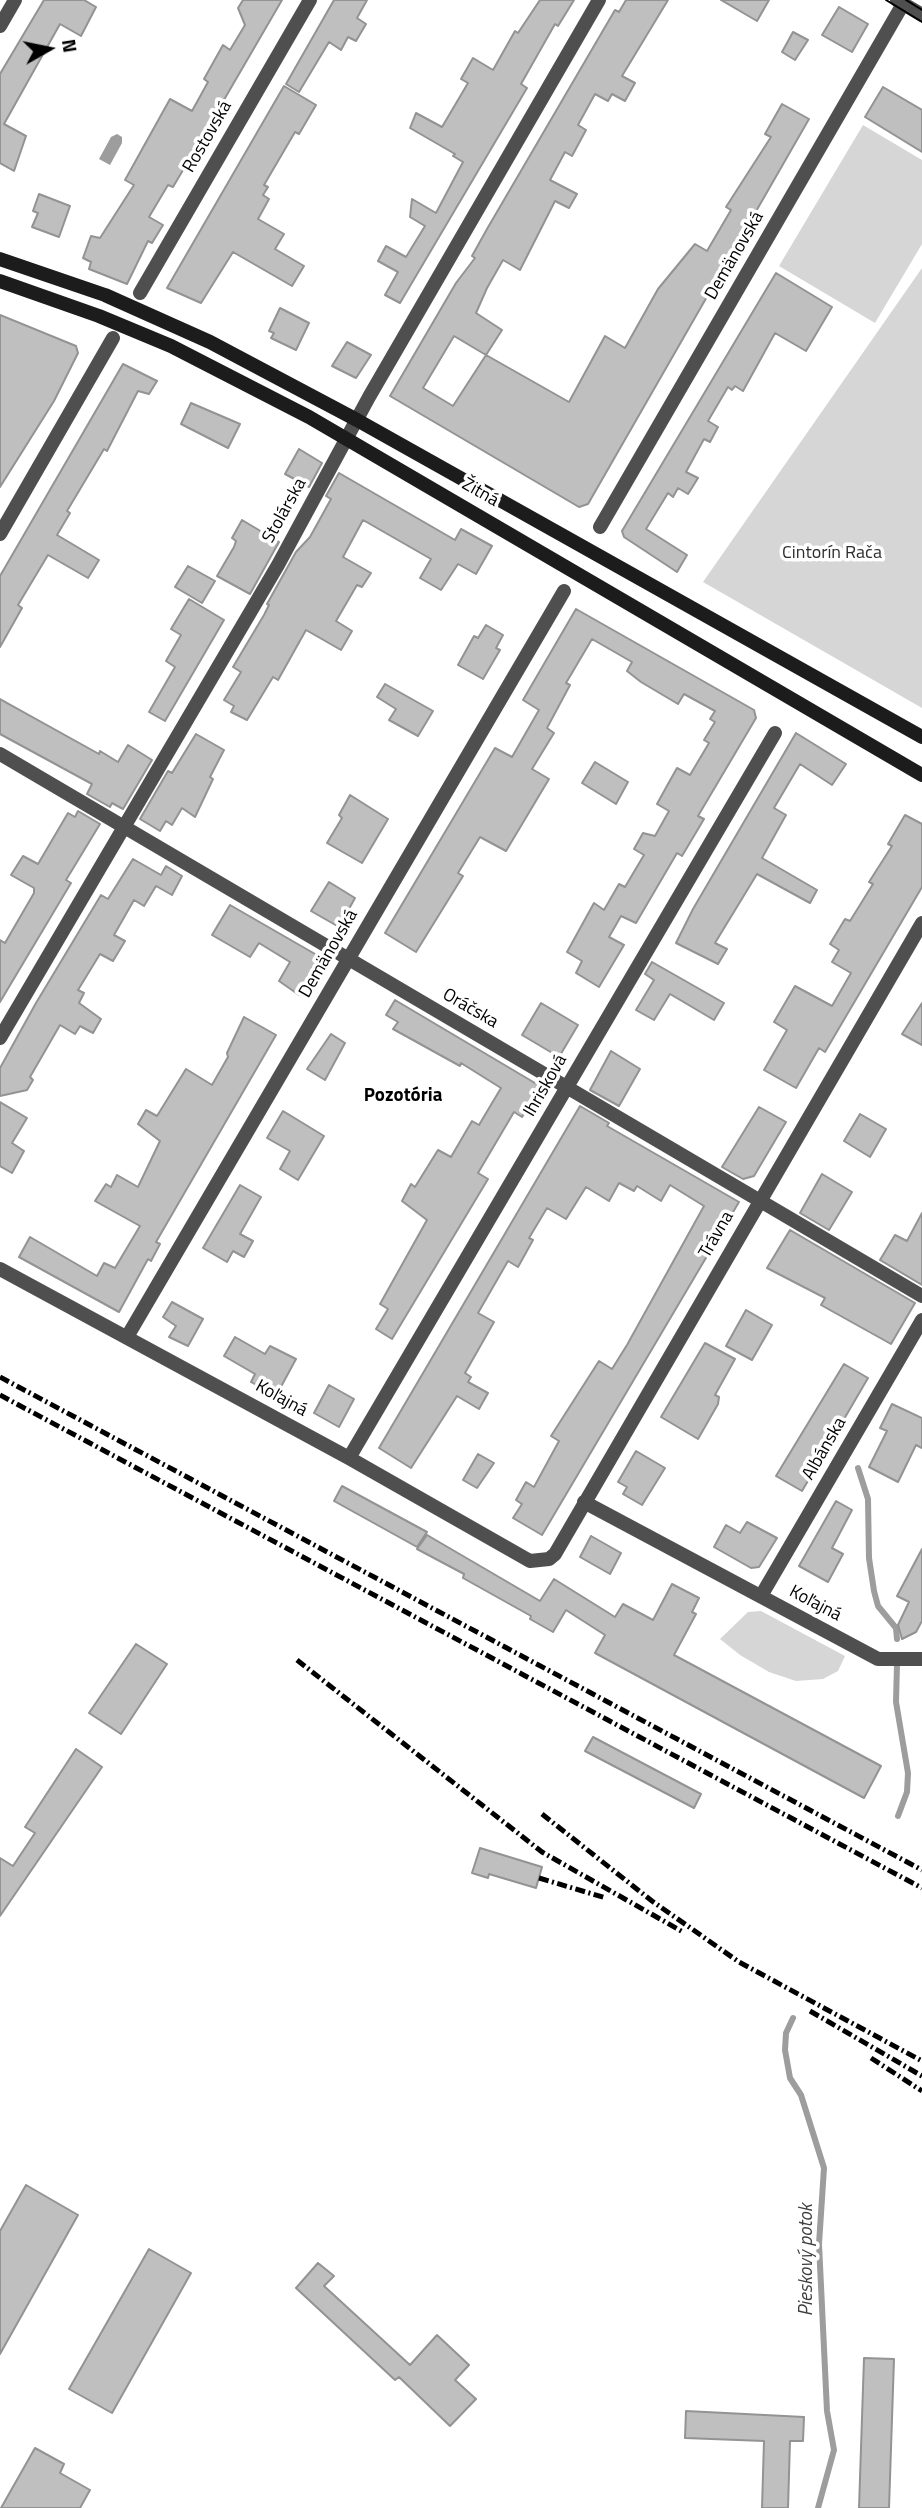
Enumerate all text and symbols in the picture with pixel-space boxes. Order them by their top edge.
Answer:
north arrow [14,14,84,84]
text: N [55,37,86,54]
street label: Rostovská [179,97,237,177]
street label: Demänovská [701,208,769,304]
street label: Žitná [458,474,502,512]
street label: Stolárska [258,475,312,547]
park label: Cintorín Rača [782,543,882,565]
street label: Demänovská [295,906,363,1002]
street label: Oráčska [438,984,502,1034]
street label: Ihrisková [520,1051,572,1121]
district label: Pozotória [364,1085,442,1107]
street label: Trávna [695,1208,739,1262]
street label: Koľajná [251,1376,311,1422]
street label: Albánska [798,1414,852,1484]
street label: Koľajná [785,1581,845,1627]
water label: Pieskový potok [796,2204,818,2316]

